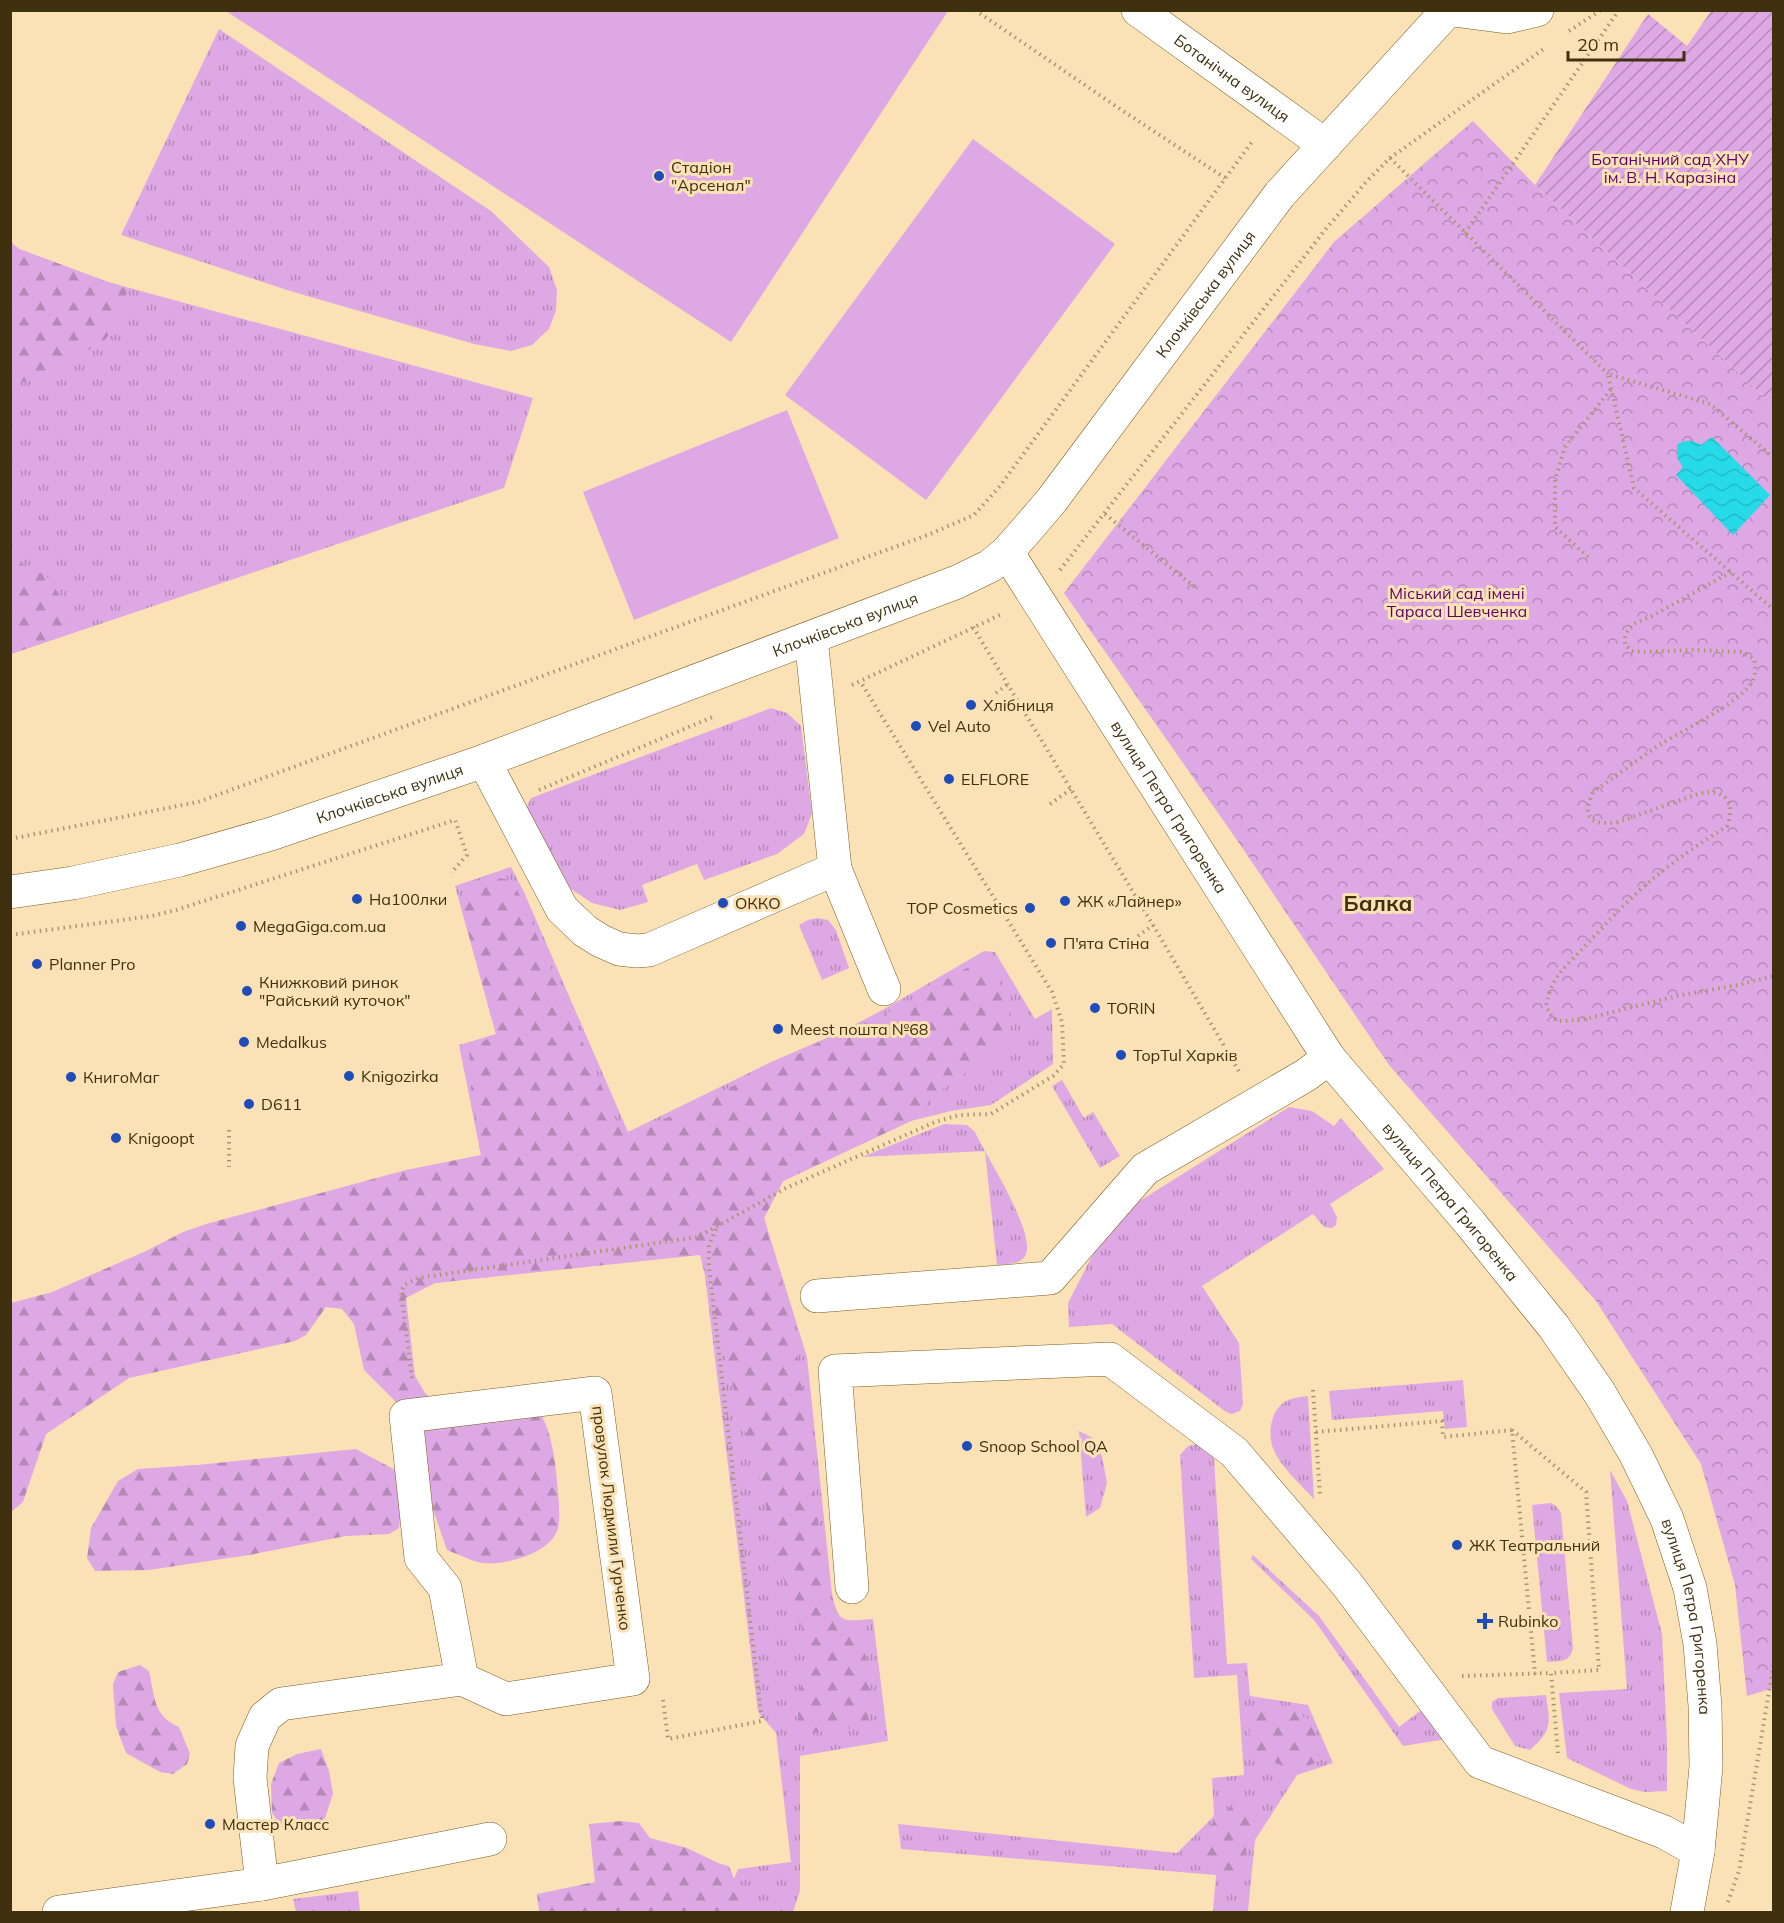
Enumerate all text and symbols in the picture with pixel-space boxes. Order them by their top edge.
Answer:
scale bar [1568,24,1684,62]
street label: Ботанічна вулиця [1170,29,1294,126]
text: 20 m [1577,33,1619,56]
park label: Ботанічний сад ХНУ ім. В. Н. Каразіна [1591,149,1749,187]
place label: Стадіон "Арсенал" [671,157,751,195]
marker: Стадіон "Арсенал" [652,169,666,183]
street label: Клочківська вулиця [1152,226,1259,362]
park label: Міський сад імені Тараса Шевченка [1387,583,1527,621]
street label: Клочківська вулиця [770,588,921,661]
place label: Хлібниця [983,695,1054,715]
marker: Хлібниця [964,698,978,712]
place label: Vel Auto [928,716,991,736]
street label: вулиця Петра Григоренка [1107,717,1231,897]
marker: Vel Auto [909,719,923,733]
street label: Клочківська вулиця [313,759,466,828]
place label: ELFLORE [961,769,1029,789]
marker: ELFLORE [942,772,956,786]
place label: На100лки [369,889,447,909]
district label: Балка [1344,889,1413,917]
place label: ЖК «Лайнер» [1077,891,1182,911]
marker: На100лки [350,892,364,906]
place label: ОККО [735,893,781,913]
marker: ЖК «Лайнер» [1058,894,1072,908]
marker: ОККО [716,896,730,910]
place label: TOP Cosmetics [907,898,1018,918]
marker: TOP Cosmetics [1023,901,1037,915]
place label: MegaGiga.com.ua [253,916,386,936]
marker: MegaGiga.com.ua [234,919,248,933]
place label: П'ята Стіна [1063,933,1149,953]
marker: П'ята Стіна [1044,936,1058,950]
place label: Planner Pro [49,954,135,974]
marker: Planner Pro [30,957,44,971]
place label: Книжковий ринок "Райський куточок" [259,972,411,1010]
marker: Книжковий ринок "Райський куточок" [240,984,254,998]
place label: TORIN [1107,998,1155,1018]
marker: TORIN [1088,1001,1102,1015]
place label: Meest пошта №68 [790,1019,928,1039]
marker: Meest пошта №68 [771,1022,785,1036]
place label: Medalkus [256,1032,327,1052]
marker: Medalkus [237,1035,251,1049]
place label: TopTul Харків [1133,1045,1237,1065]
marker: TopTul Харків [1114,1048,1128,1062]
place label: Knigozirka [361,1066,439,1086]
place label: КнигоМаг [83,1067,160,1087]
marker: Knigozirka [342,1069,356,1083]
marker: КнигоМаг [64,1070,78,1084]
place label: D611 [261,1094,302,1114]
marker: D611 [242,1097,256,1111]
street label: вулиця Петра Григоренка [1378,1118,1523,1285]
place label: Knigoopt [128,1128,195,1148]
marker: Knigoopt [109,1131,123,1145]
street label: провулок Людмили Гурченко [588,1404,636,1632]
place label: Snoop School QA [979,1436,1108,1456]
marker: Snoop School QA [960,1439,974,1453]
street label: вулиця Петра Григоренка [1657,1516,1715,1715]
place label: ЖК Театральний [1469,1535,1600,1555]
marker: ЖК Театральний [1450,1538,1464,1552]
place label: Rubinko [1498,1611,1558,1631]
marker: Rubinko [1476,1612,1494,1630]
place label: Мастер Класс [222,1814,329,1834]
marker: Мастер Класс [203,1817,217,1831]

